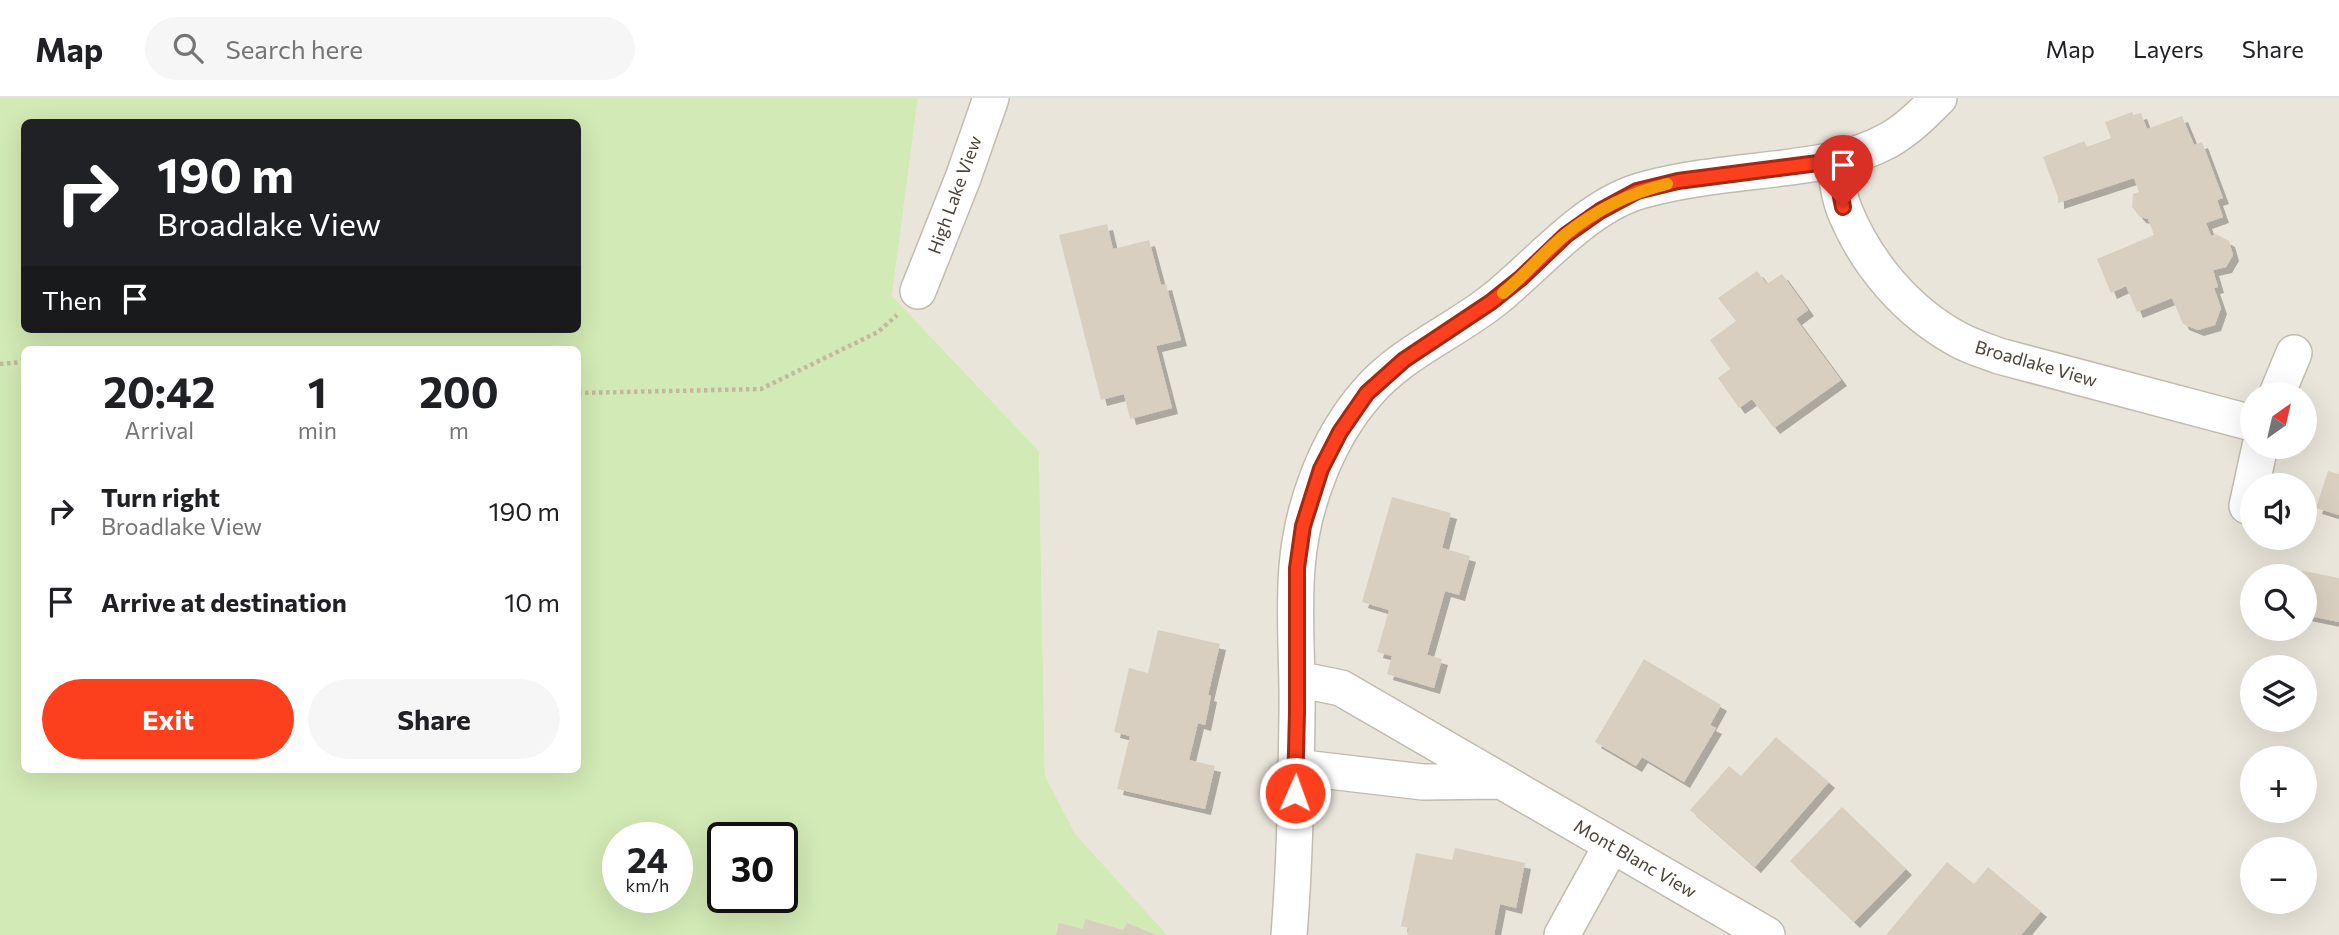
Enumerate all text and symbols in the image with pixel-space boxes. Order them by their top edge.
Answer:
search box [145,17,635,80]
text: Map [35,28,103,69]
icon: search [169,29,207,67]
text: Search here [225,33,363,64]
text: Map [2046,34,2095,63]
text: Layers [2133,34,2204,63]
text: Share [2242,34,2304,63]
street label: High Lake View [922,132,986,257]
pin [1813,135,1873,207]
text: 190 m [157,143,294,203]
icon: arrive [1824,146,1862,184]
icon: right [42,147,133,238]
text: Broadlake View [157,203,381,243]
icon: arrive [116,280,154,318]
text: Then [42,284,102,315]
street label: Broadlake View [1973,335,2100,391]
text: 20:42 [103,365,215,417]
text: 1 [308,365,327,417]
text: 200 [419,365,499,417]
north arrow [2240,382,2317,458]
map controls [2240,382,2317,914]
text: Arrival [125,416,194,444]
text: min [298,416,337,444]
text: m [449,416,469,444]
button: sound [2240,473,2317,550]
text: Turn right [101,481,220,512]
icon: right [42,492,80,530]
text: 190 m [488,495,560,526]
text: Broadlake View [101,512,262,540]
button: search [2240,564,2317,641]
icon: arrive [42,583,80,621]
text: Arrive at destination [101,586,347,617]
text: 10 m [504,586,560,617]
button: layers [2240,655,2317,732]
button: Exit [42,679,294,759]
button: Share [308,679,560,759]
button: + [2240,746,2317,823]
position arrow [1258,756,1332,830]
street label: Mont Blanc View [1570,814,1701,902]
speed limit sign: 30 [707,822,798,913]
text: 24 [627,837,668,880]
button: − [2240,837,2317,914]
text: km/h [626,874,669,896]

